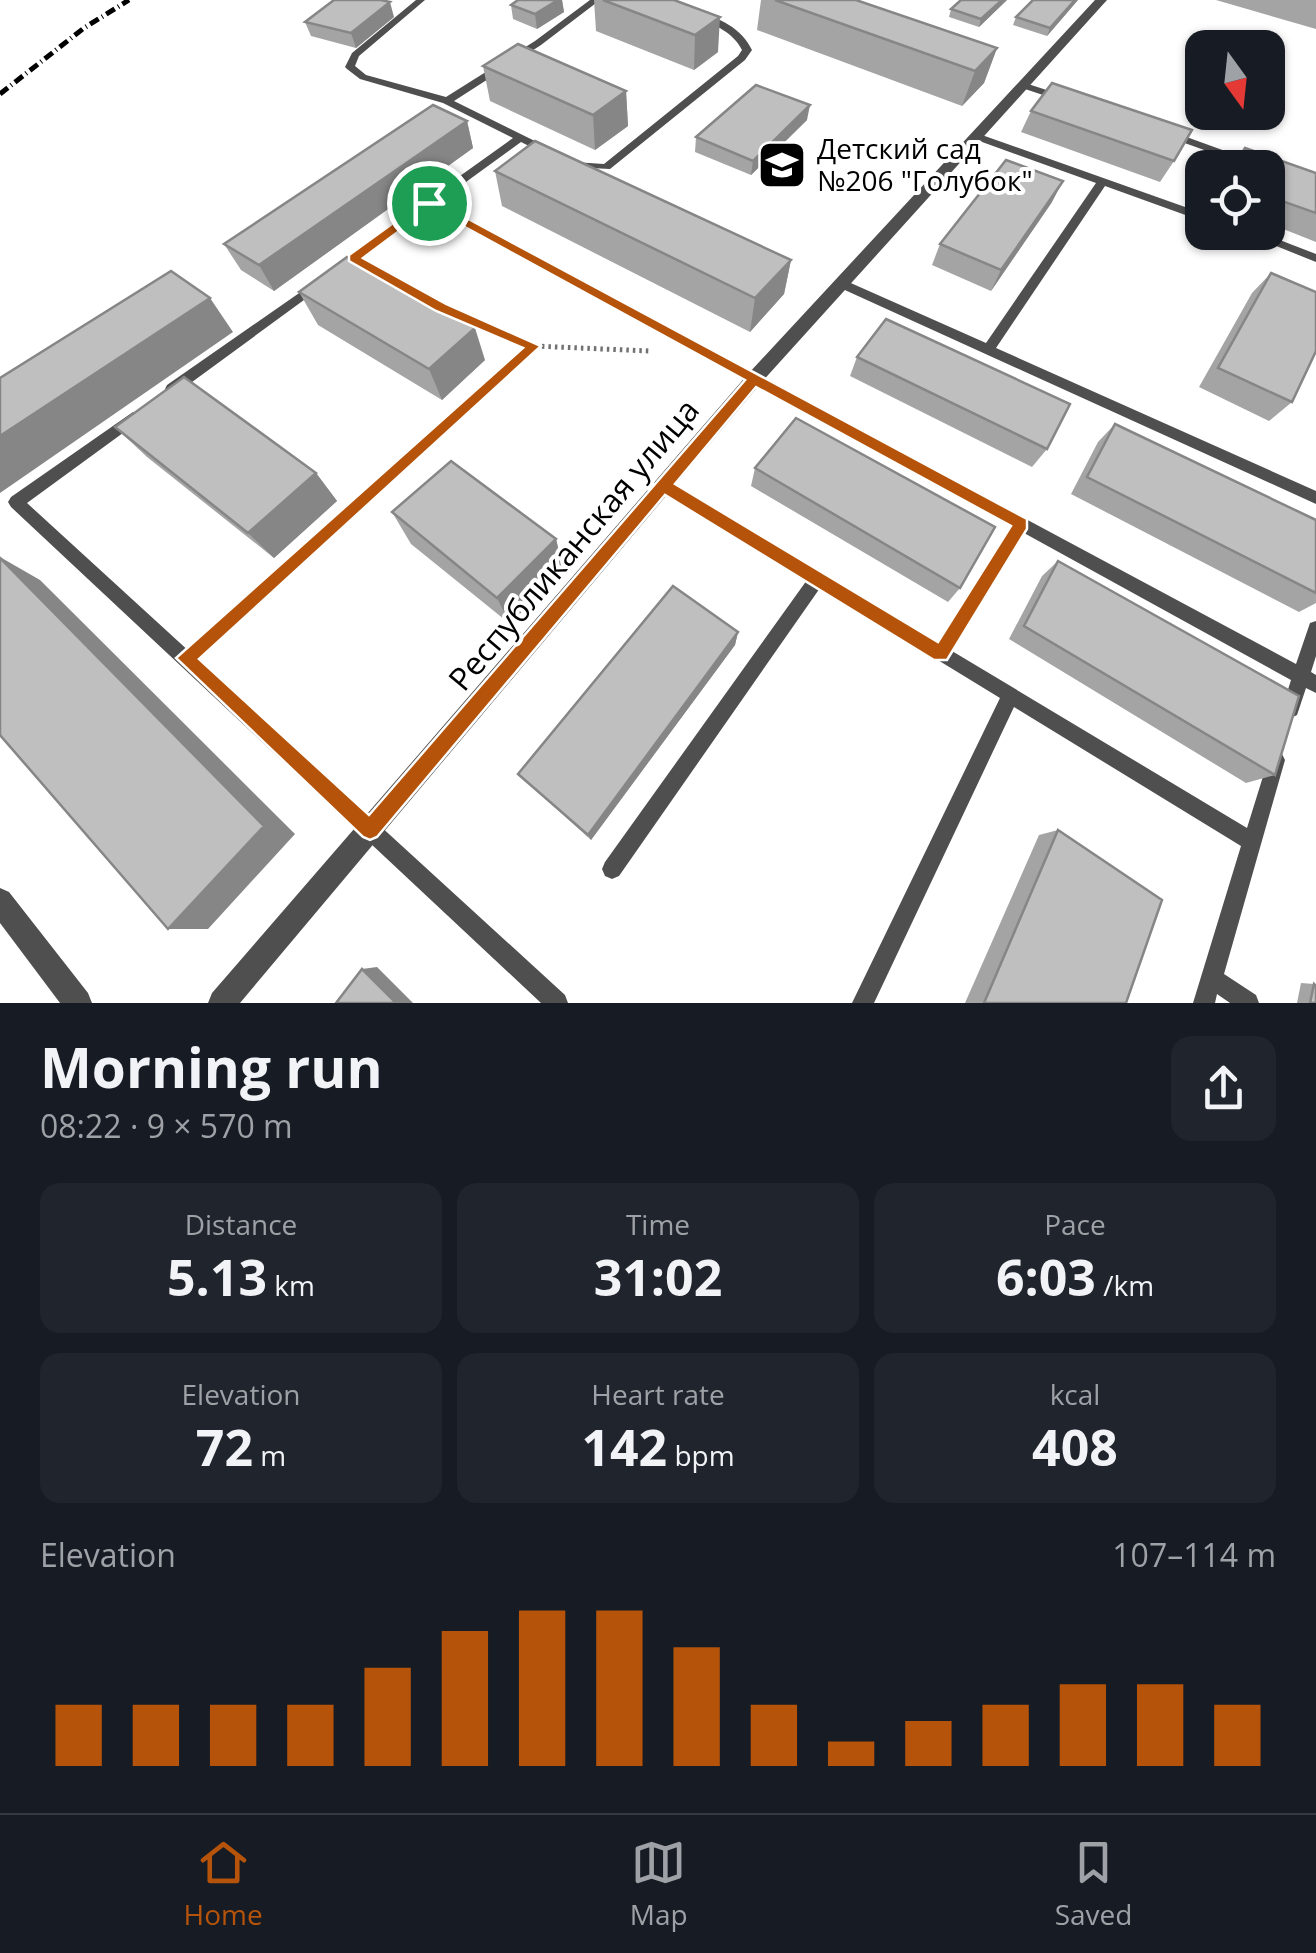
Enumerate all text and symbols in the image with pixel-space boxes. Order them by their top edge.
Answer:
north arrow [1185,30,1285,130]
map controls [1185,30,1285,250]
place label: Детский сад №206 "Голубок" [817,129,1033,199]
school or university icon: Детский сад №206 "Голубок" [756,139,808,191]
button: locate [1185,150,1285,250]
pin [387,161,472,246]
icon: arrive [402,176,457,231]
street label: Республиканская улица [438,389,708,699]
text: Morning run [40,1029,383,1104]
button: share [1171,1036,1276,1141]
text: 08:22 · 9 × 570 m [40,1104,293,1147]
text: Distance [185,1205,297,1243]
text: Time [626,1205,690,1243]
text: Pace [1044,1205,1106,1243]
text: 5.13 [167,1243,267,1311]
text: 31:02 [594,1243,722,1311]
text: 6:03 [996,1243,1096,1311]
text: km [267,1266,315,1304]
text: /km [1096,1266,1154,1304]
text: Elevation [182,1375,300,1413]
text: Heart rate [591,1375,725,1413]
text: kcal [1050,1375,1100,1413]
text: 72 [196,1413,253,1481]
text: 142 [581,1413,667,1481]
text: 408 [1032,1413,1118,1481]
text: m [253,1436,286,1474]
text: bpm [667,1436,735,1474]
text: Elevation [40,1533,176,1576]
text: 107–114 m [1112,1533,1276,1576]
tab: Home [184,1835,263,1933]
tab: Map [630,1835,688,1933]
tab: Saved [1055,1835,1132,1933]

